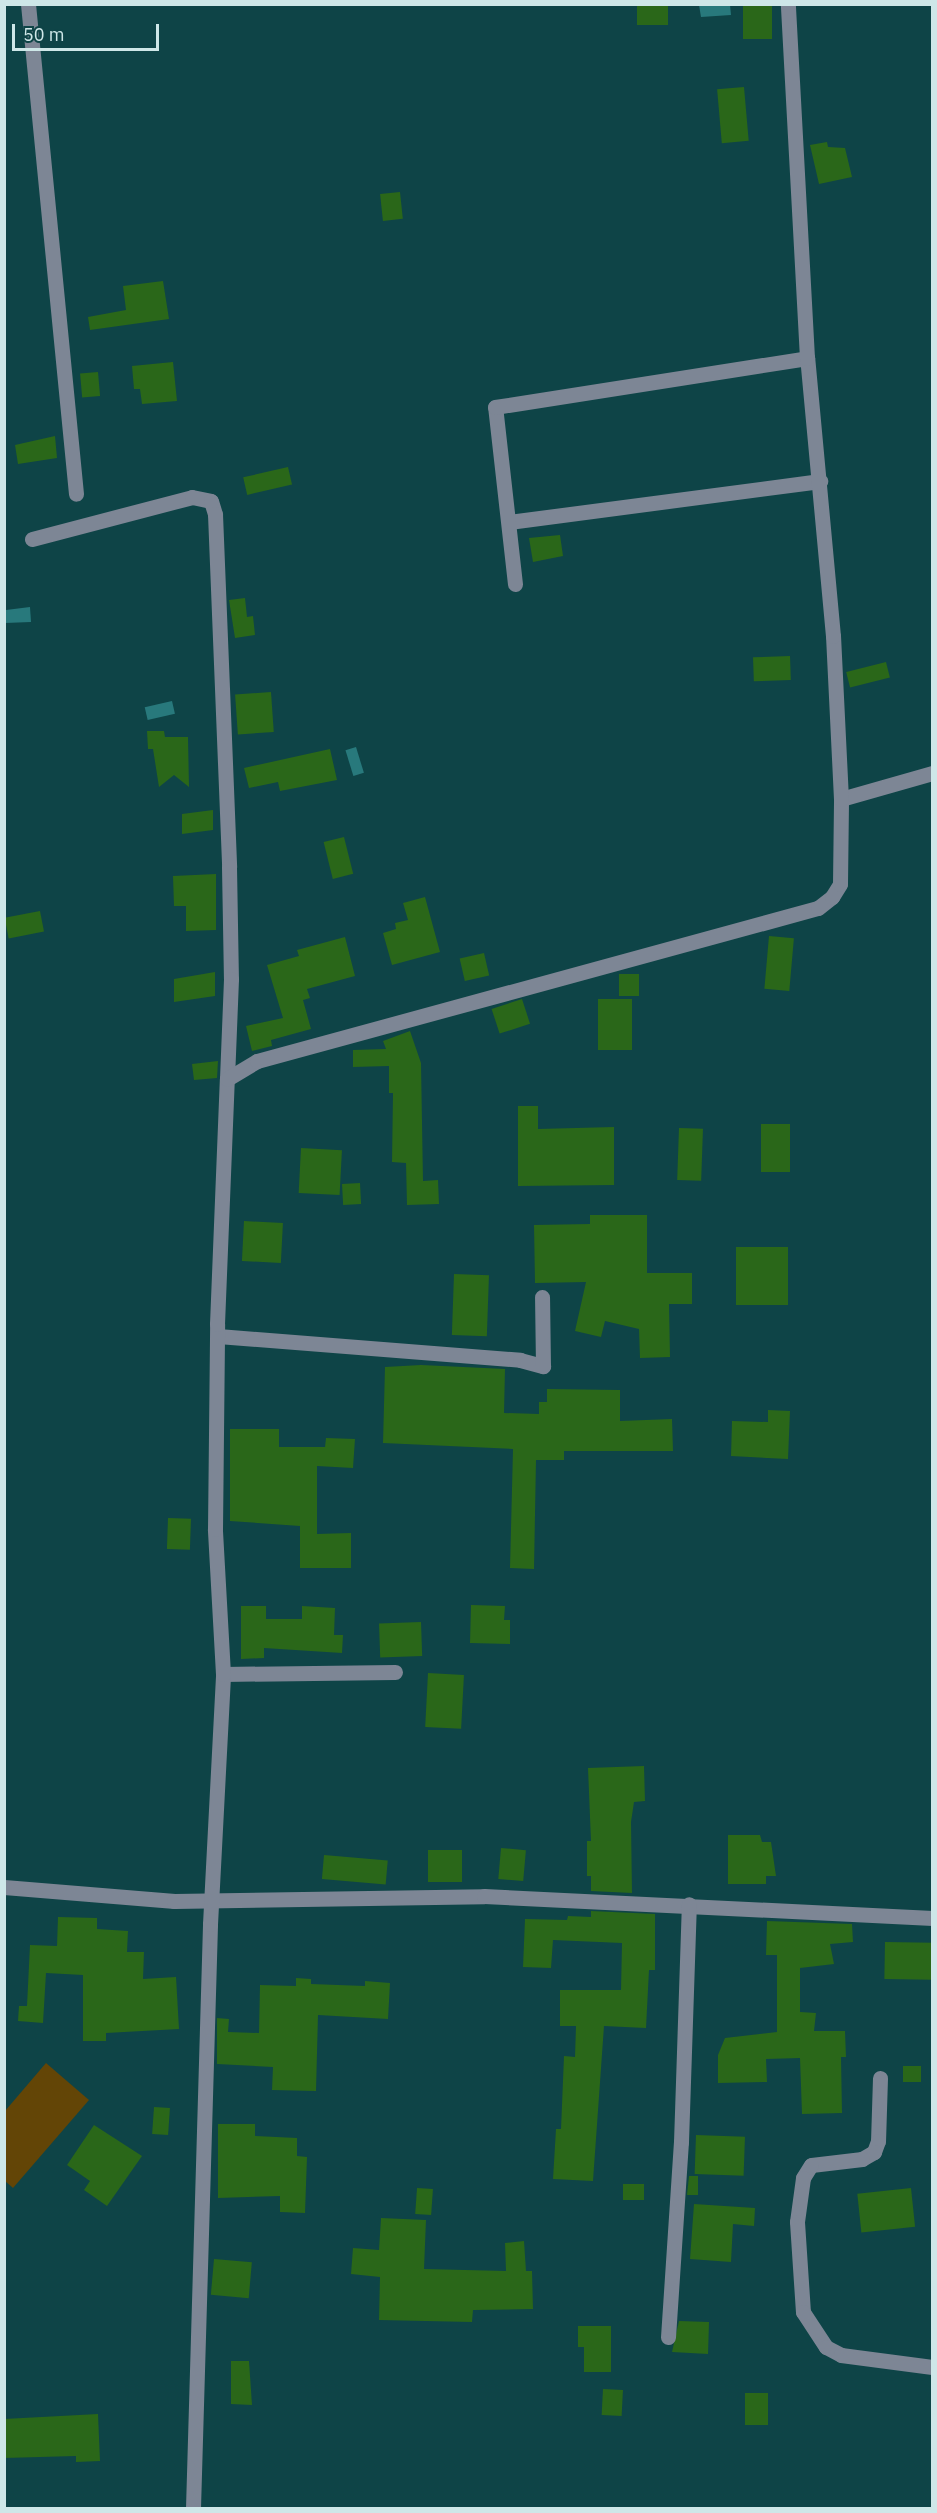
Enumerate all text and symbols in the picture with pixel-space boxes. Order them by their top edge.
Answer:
scale bar [15,12,162,50]
text: 50 m [23,23,65,46]

